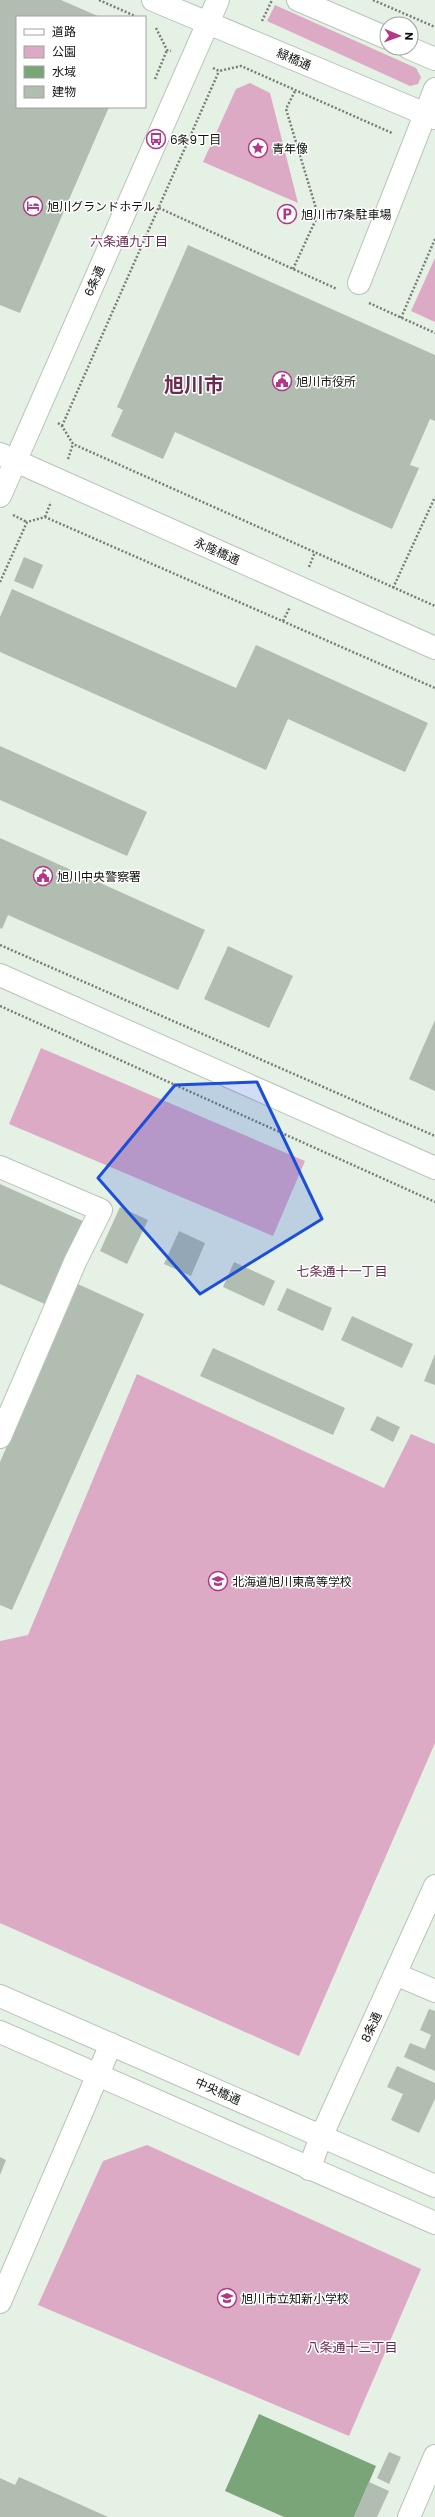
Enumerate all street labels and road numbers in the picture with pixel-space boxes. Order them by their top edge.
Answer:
street label: 緑橋通 [274,44,314,74]
street label: 6条通 [80,263,108,299]
street label: 永隆橋通 [192,533,242,569]
street label: 8条通 [357,2009,385,2045]
street label: 中央橋通 [193,2073,243,2109]

